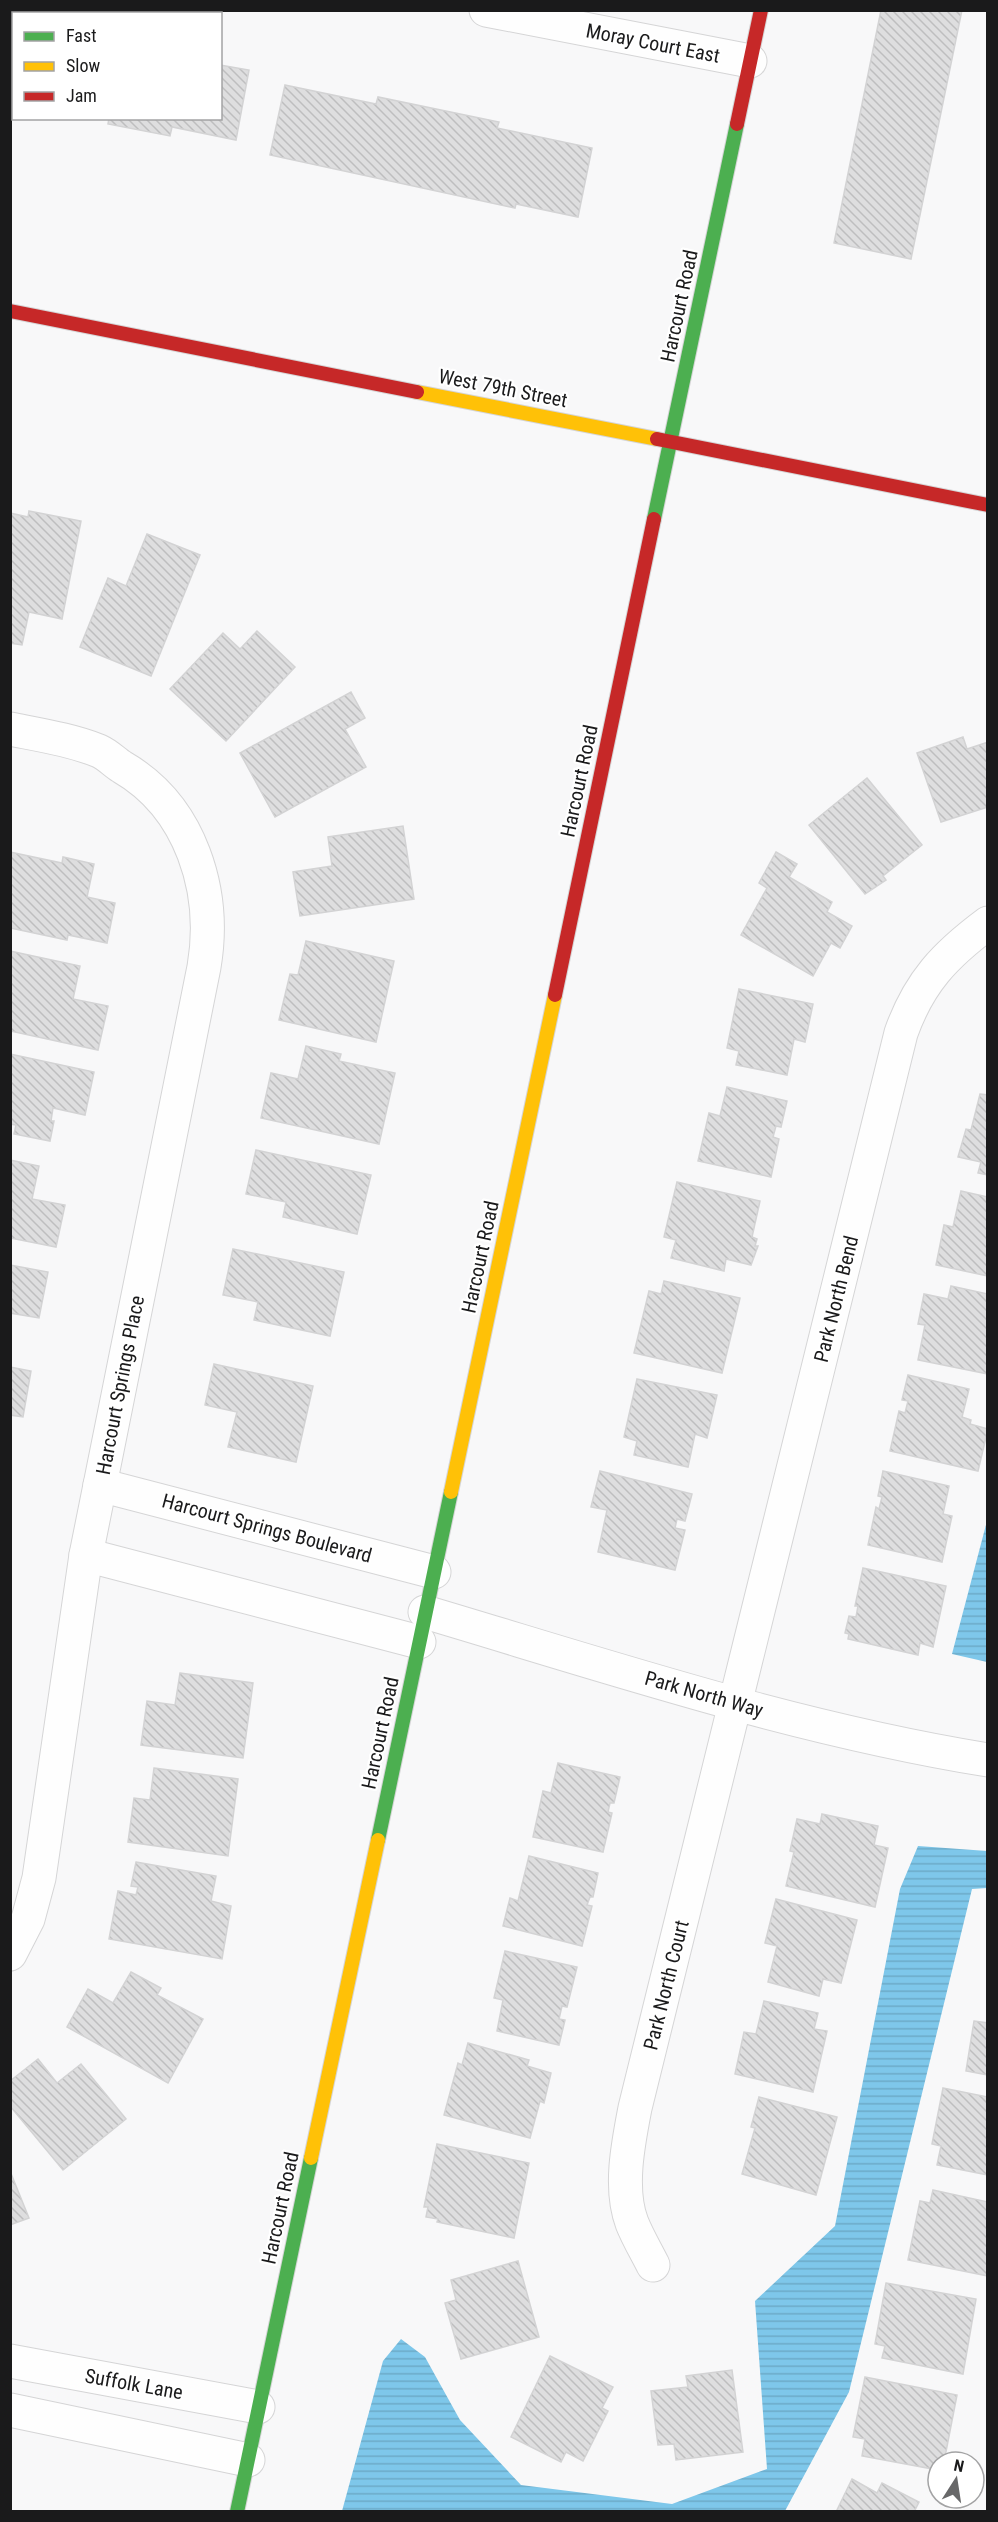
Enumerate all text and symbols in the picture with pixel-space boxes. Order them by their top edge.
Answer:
legend [12,12,222,120]
street label: Moray Court East [584,18,722,68]
text: Fast [66,25,97,46]
text: Slow [66,55,101,76]
text: Jam [66,85,97,106]
street label: Harcourt Road [655,248,703,364]
street label: West 79th Street [437,364,570,412]
street label: Harcourt Road [555,723,603,839]
street label: Harcourt Road [456,1199,504,1315]
street label: Park North Bend [809,1233,863,1365]
street label: Harcourt Springs Place [91,1293,149,1477]
street label: Harcourt Springs Boulevard [159,1488,375,1568]
street label: Park North Way [642,1666,766,1722]
street label: Harcourt Road [356,1675,404,1791]
street label: Park North Court [638,1918,694,2052]
street label: Harcourt Road [256,2150,304,2266]
street label: Suffolk Lane [83,2364,185,2404]
north arrow [926,2450,986,2510]
text: N [952,2456,966,2476]

